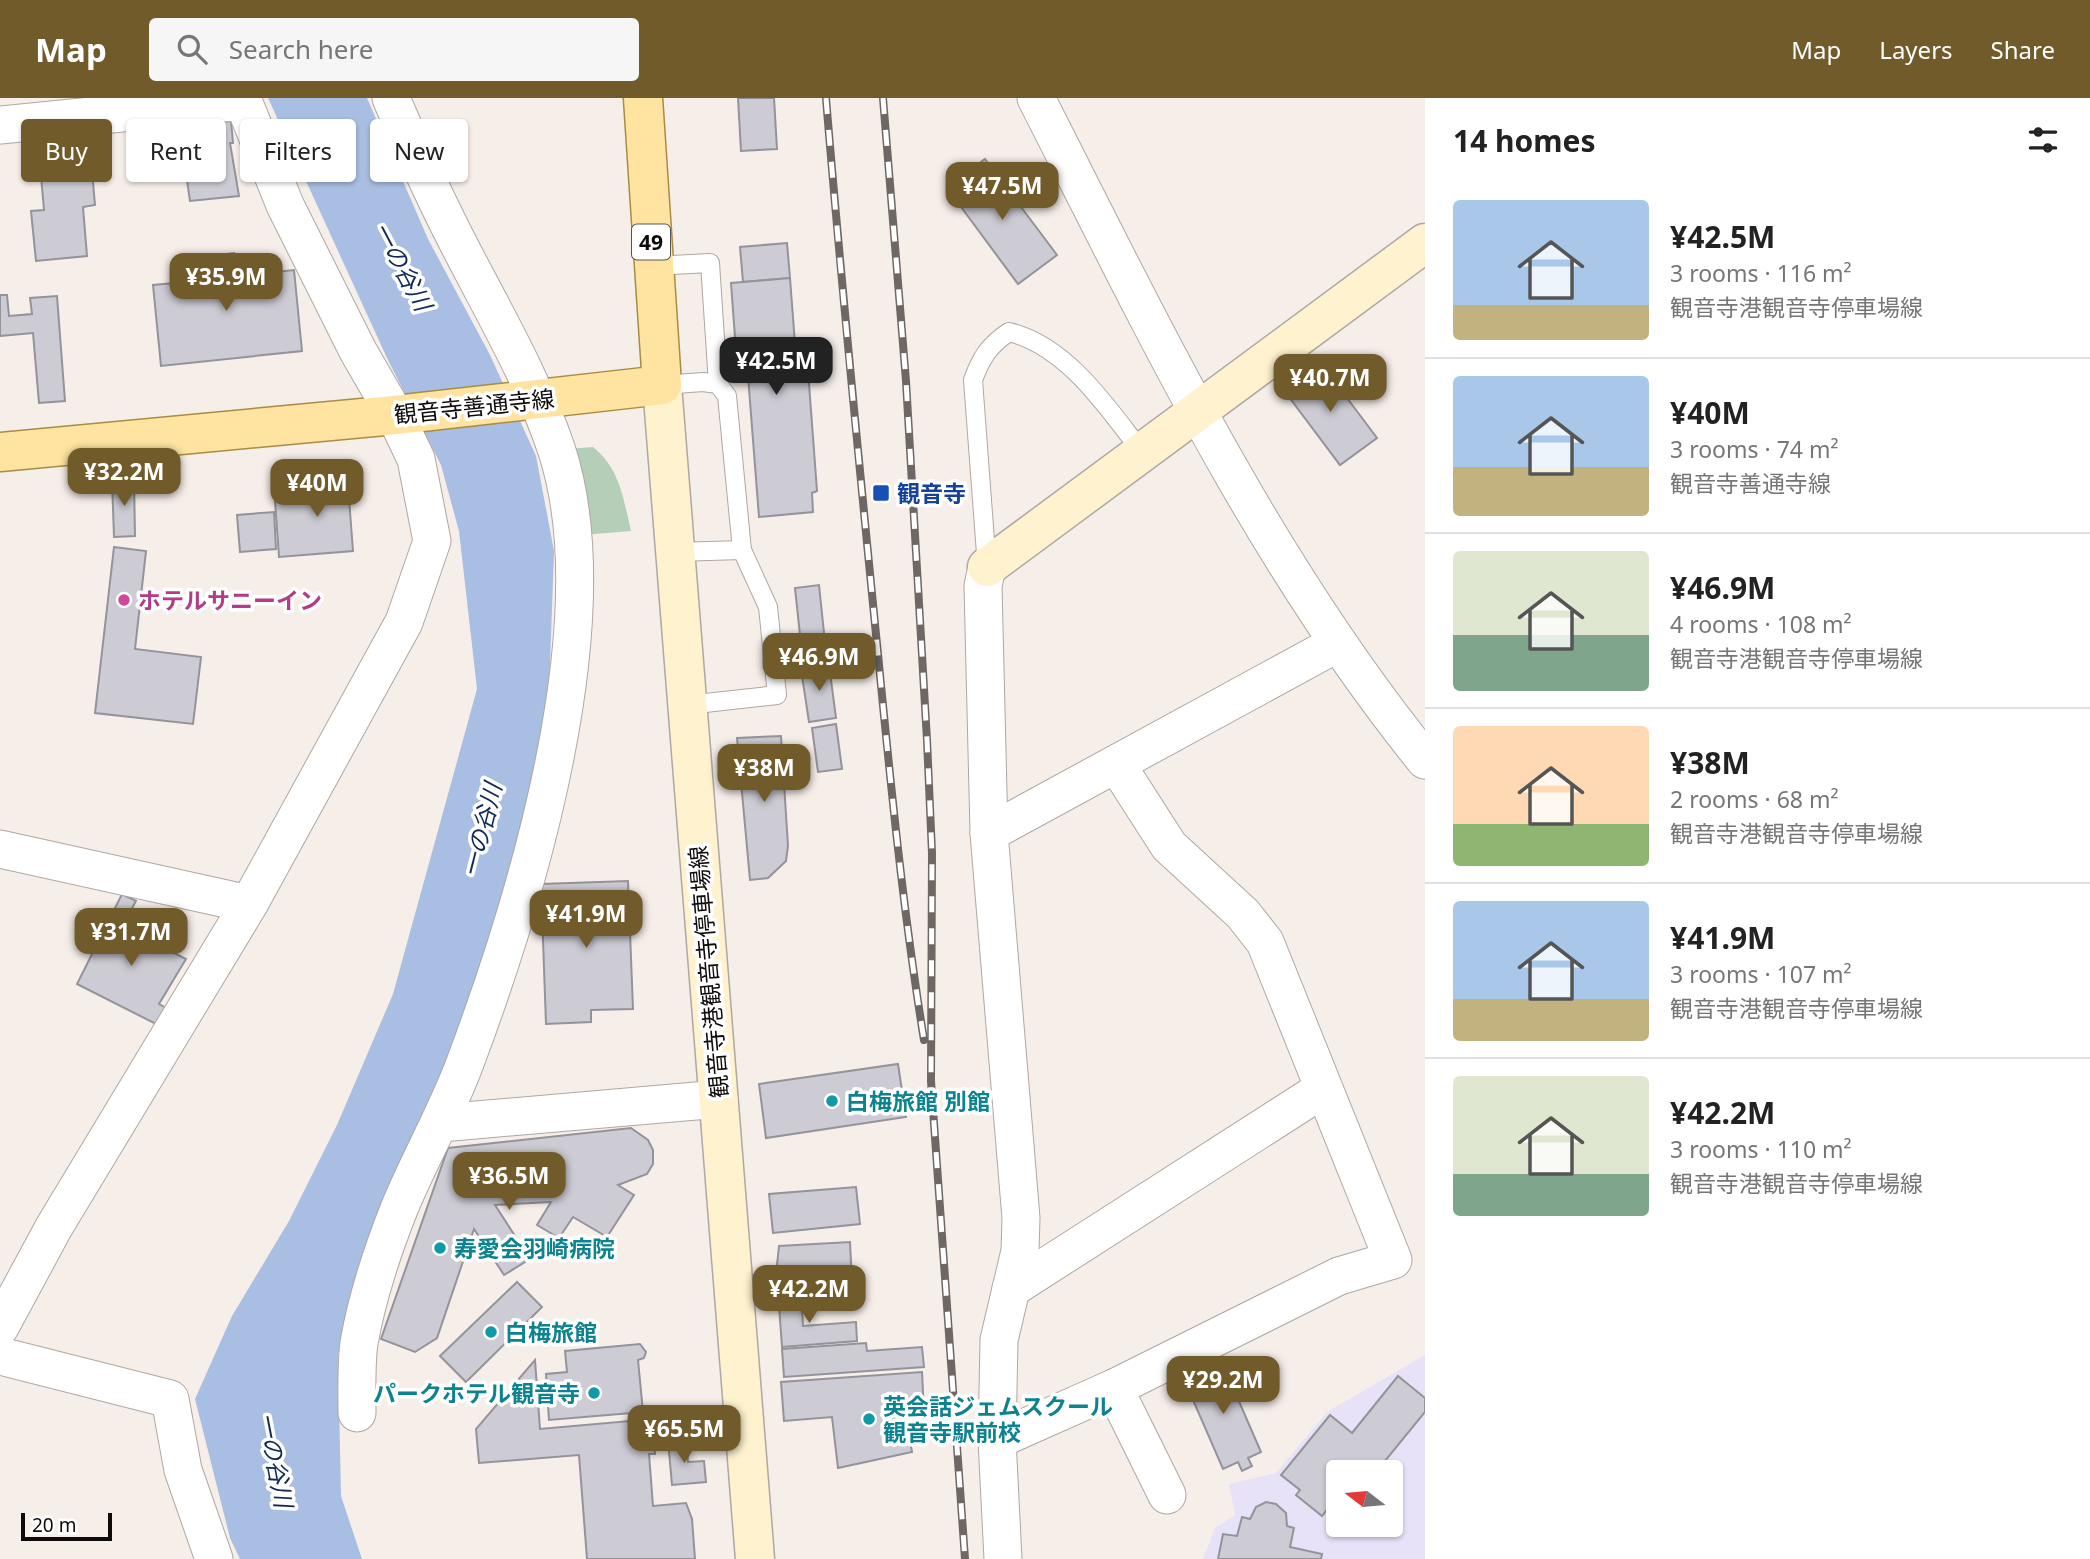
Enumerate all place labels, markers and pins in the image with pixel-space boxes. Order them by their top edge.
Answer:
pin: ¥47.5M [945,162,1059,222]
pin: ¥35.9M [169,254,283,313]
pin: ¥42.5M [719,338,833,397]
pin: ¥40.7M [1273,354,1387,414]
pin: ¥32.2M [67,448,181,508]
pin: ¥40M [276,460,358,519]
place label: 観音寺 [897,477,966,509]
marker: 観音寺 [871,483,891,503]
place label: ホテルサニーイン [138,584,322,616]
marker: ホテルサニーイン [116,592,132,608]
pin: ¥46.9M [762,634,876,693]
pin: ¥38M [723,744,805,804]
pin: ¥41.9M [529,890,643,950]
pin: ¥31.7M [74,908,188,968]
place label: 白梅旅館 別館 [846,1085,990,1117]
marker: 白梅旅館 別館 [824,1093,840,1109]
pin: ¥36.5M [452,1152,566,1212]
place label: 寿愛会羽崎病院 [454,1232,615,1264]
marker: 寿愛会羽崎病院 [432,1240,448,1256]
pin: ¥42.2M [752,1266,866,1325]
place label: 白梅旅館 [505,1316,597,1348]
marker: 白梅旅館 [483,1324,499,1340]
pin: ¥29.2M [1166,1356,1280,1416]
place label: パークホテル観音寺 [373,1377,580,1409]
marker: パークホテル観音寺 [586,1385,602,1401]
place label: 英会話ジェムスクール 観音寺駅前校 [883,1390,1113,1448]
pin: ¥65.5M [627,1406,741,1465]
marker: 英会話ジェムスクール 観音寺駅前校 [861,1411,877,1427]

